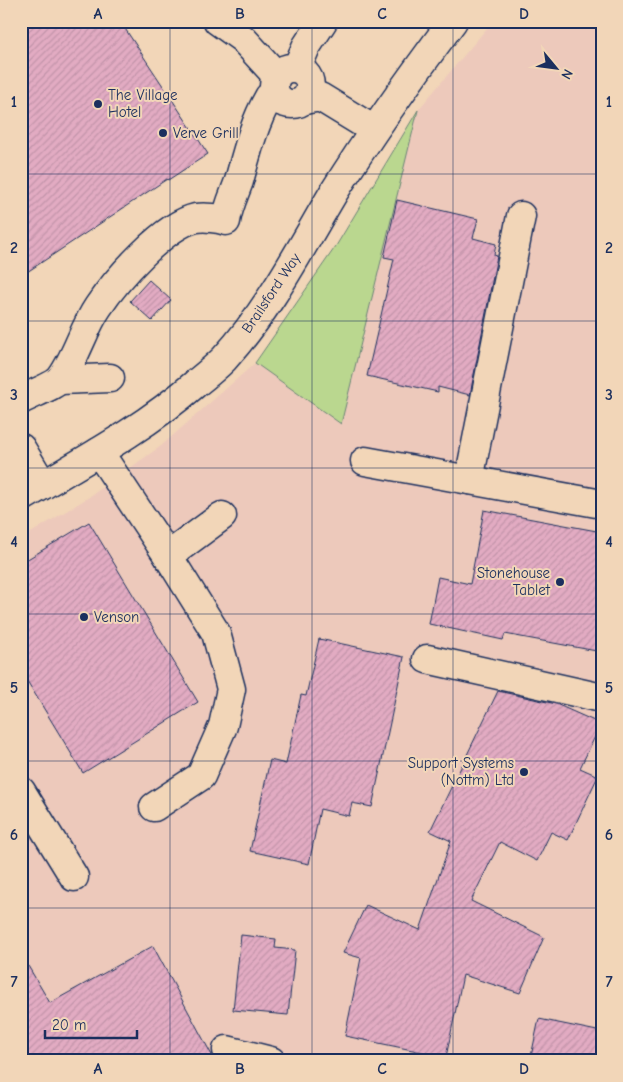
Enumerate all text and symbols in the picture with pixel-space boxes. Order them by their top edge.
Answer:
text: A [94,5,103,23]
text: B [235,5,245,23]
text: C [377,5,387,23]
text: D [519,5,529,23]
north arrow [530,42,580,92]
text: N [557,66,577,82]
place label: The Village Hotel [108,86,178,121]
text: 1 [11,93,17,111]
text: 1 [606,93,612,111]
marker: The Village Hotel [92,98,104,110]
place label: Verve Grill [173,124,239,142]
marker: Verve Grill [157,127,169,139]
text: 2 [10,239,18,257]
text: 2 [605,239,613,257]
street label: Brailsford Way [238,249,304,336]
text: 3 [10,386,18,404]
text: 3 [605,386,613,404]
text: 4 [10,533,18,551]
text: 4 [605,533,613,551]
place label: Stonehouse Tablet [477,564,551,599]
marker: Stonehouse Tablet [554,576,566,588]
place label: Venson [94,608,139,626]
marker: Venson [78,611,90,623]
text: 5 [10,679,18,697]
text: 5 [605,679,613,697]
place label: Support Systems (Nottm) Ltd [408,754,514,789]
marker: Support Systems (Nottm) Ltd [518,766,530,778]
text: 6 [10,826,18,844]
text: 6 [605,826,613,844]
text: 7 [10,973,18,991]
text: 7 [605,973,613,991]
scale bar [45,1007,138,1039]
text: 20 m [52,1016,86,1034]
text: A [94,1060,103,1078]
text: B [235,1060,245,1078]
text: C [377,1060,387,1078]
text: D [519,1060,529,1078]

